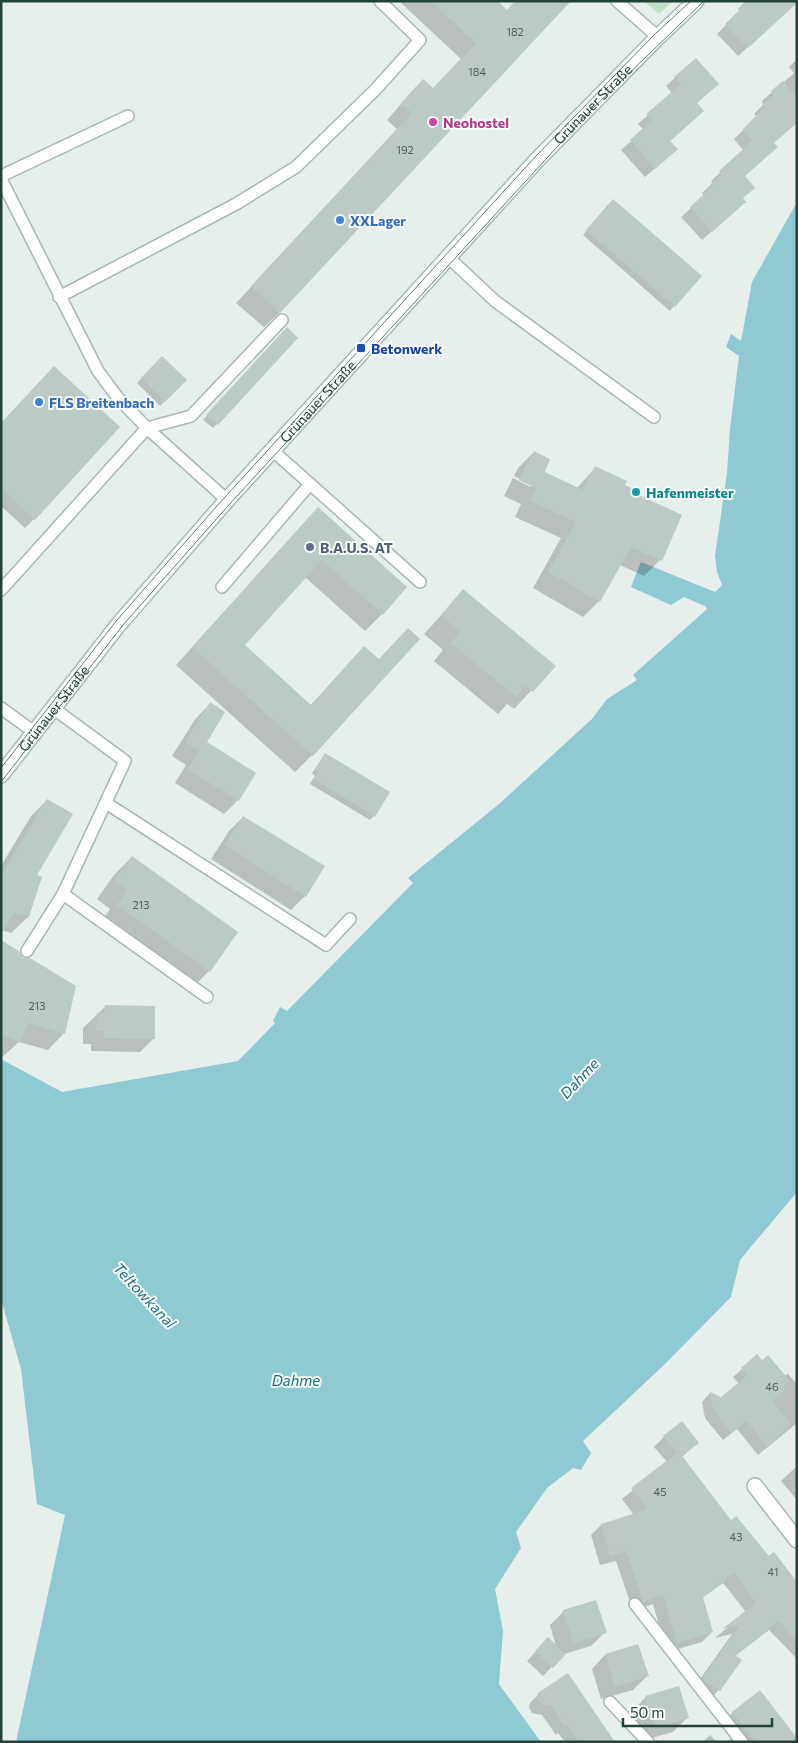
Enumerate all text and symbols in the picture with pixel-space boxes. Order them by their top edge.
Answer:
house number: 182 [506,25,524,38]
street label: Grünauer Straße [549,60,635,147]
house number: 184 [468,65,486,78]
place label: Neohostel [443,114,509,131]
marker: Neohostel [427,116,439,128]
house number: 192 [396,143,414,156]
place label: XXLager [350,212,406,229]
marker: XXLager [334,214,346,226]
place label: Betonwerk [371,340,442,357]
marker: Betonwerk [355,342,367,354]
street label: Grünauer Straße [276,357,359,446]
place label: FLS Breitenbach [49,394,154,411]
marker: FLS Breitenbach [33,396,45,408]
place label: Hafenmeister [646,484,734,501]
marker: Hafenmeister [630,486,642,498]
place label: B.A.U.S. AT [320,539,393,556]
marker: B.A.U.S. AT [304,541,316,553]
street label: Grünauer Straße [14,661,92,755]
house number: 213 [132,898,150,911]
house number: 213 [28,999,46,1012]
water label: Dahme [556,1054,602,1102]
water label: Teltowkanal [110,1259,181,1332]
water label: Dahme [272,1371,320,1389]
house number: 46 [765,1380,779,1393]
house number: 45 [654,1485,666,1498]
house number: 43 [730,1530,742,1543]
house number: 41 [768,1565,778,1578]
scale bar [623,1696,772,1728]
text: 50 m [630,1703,664,1721]

